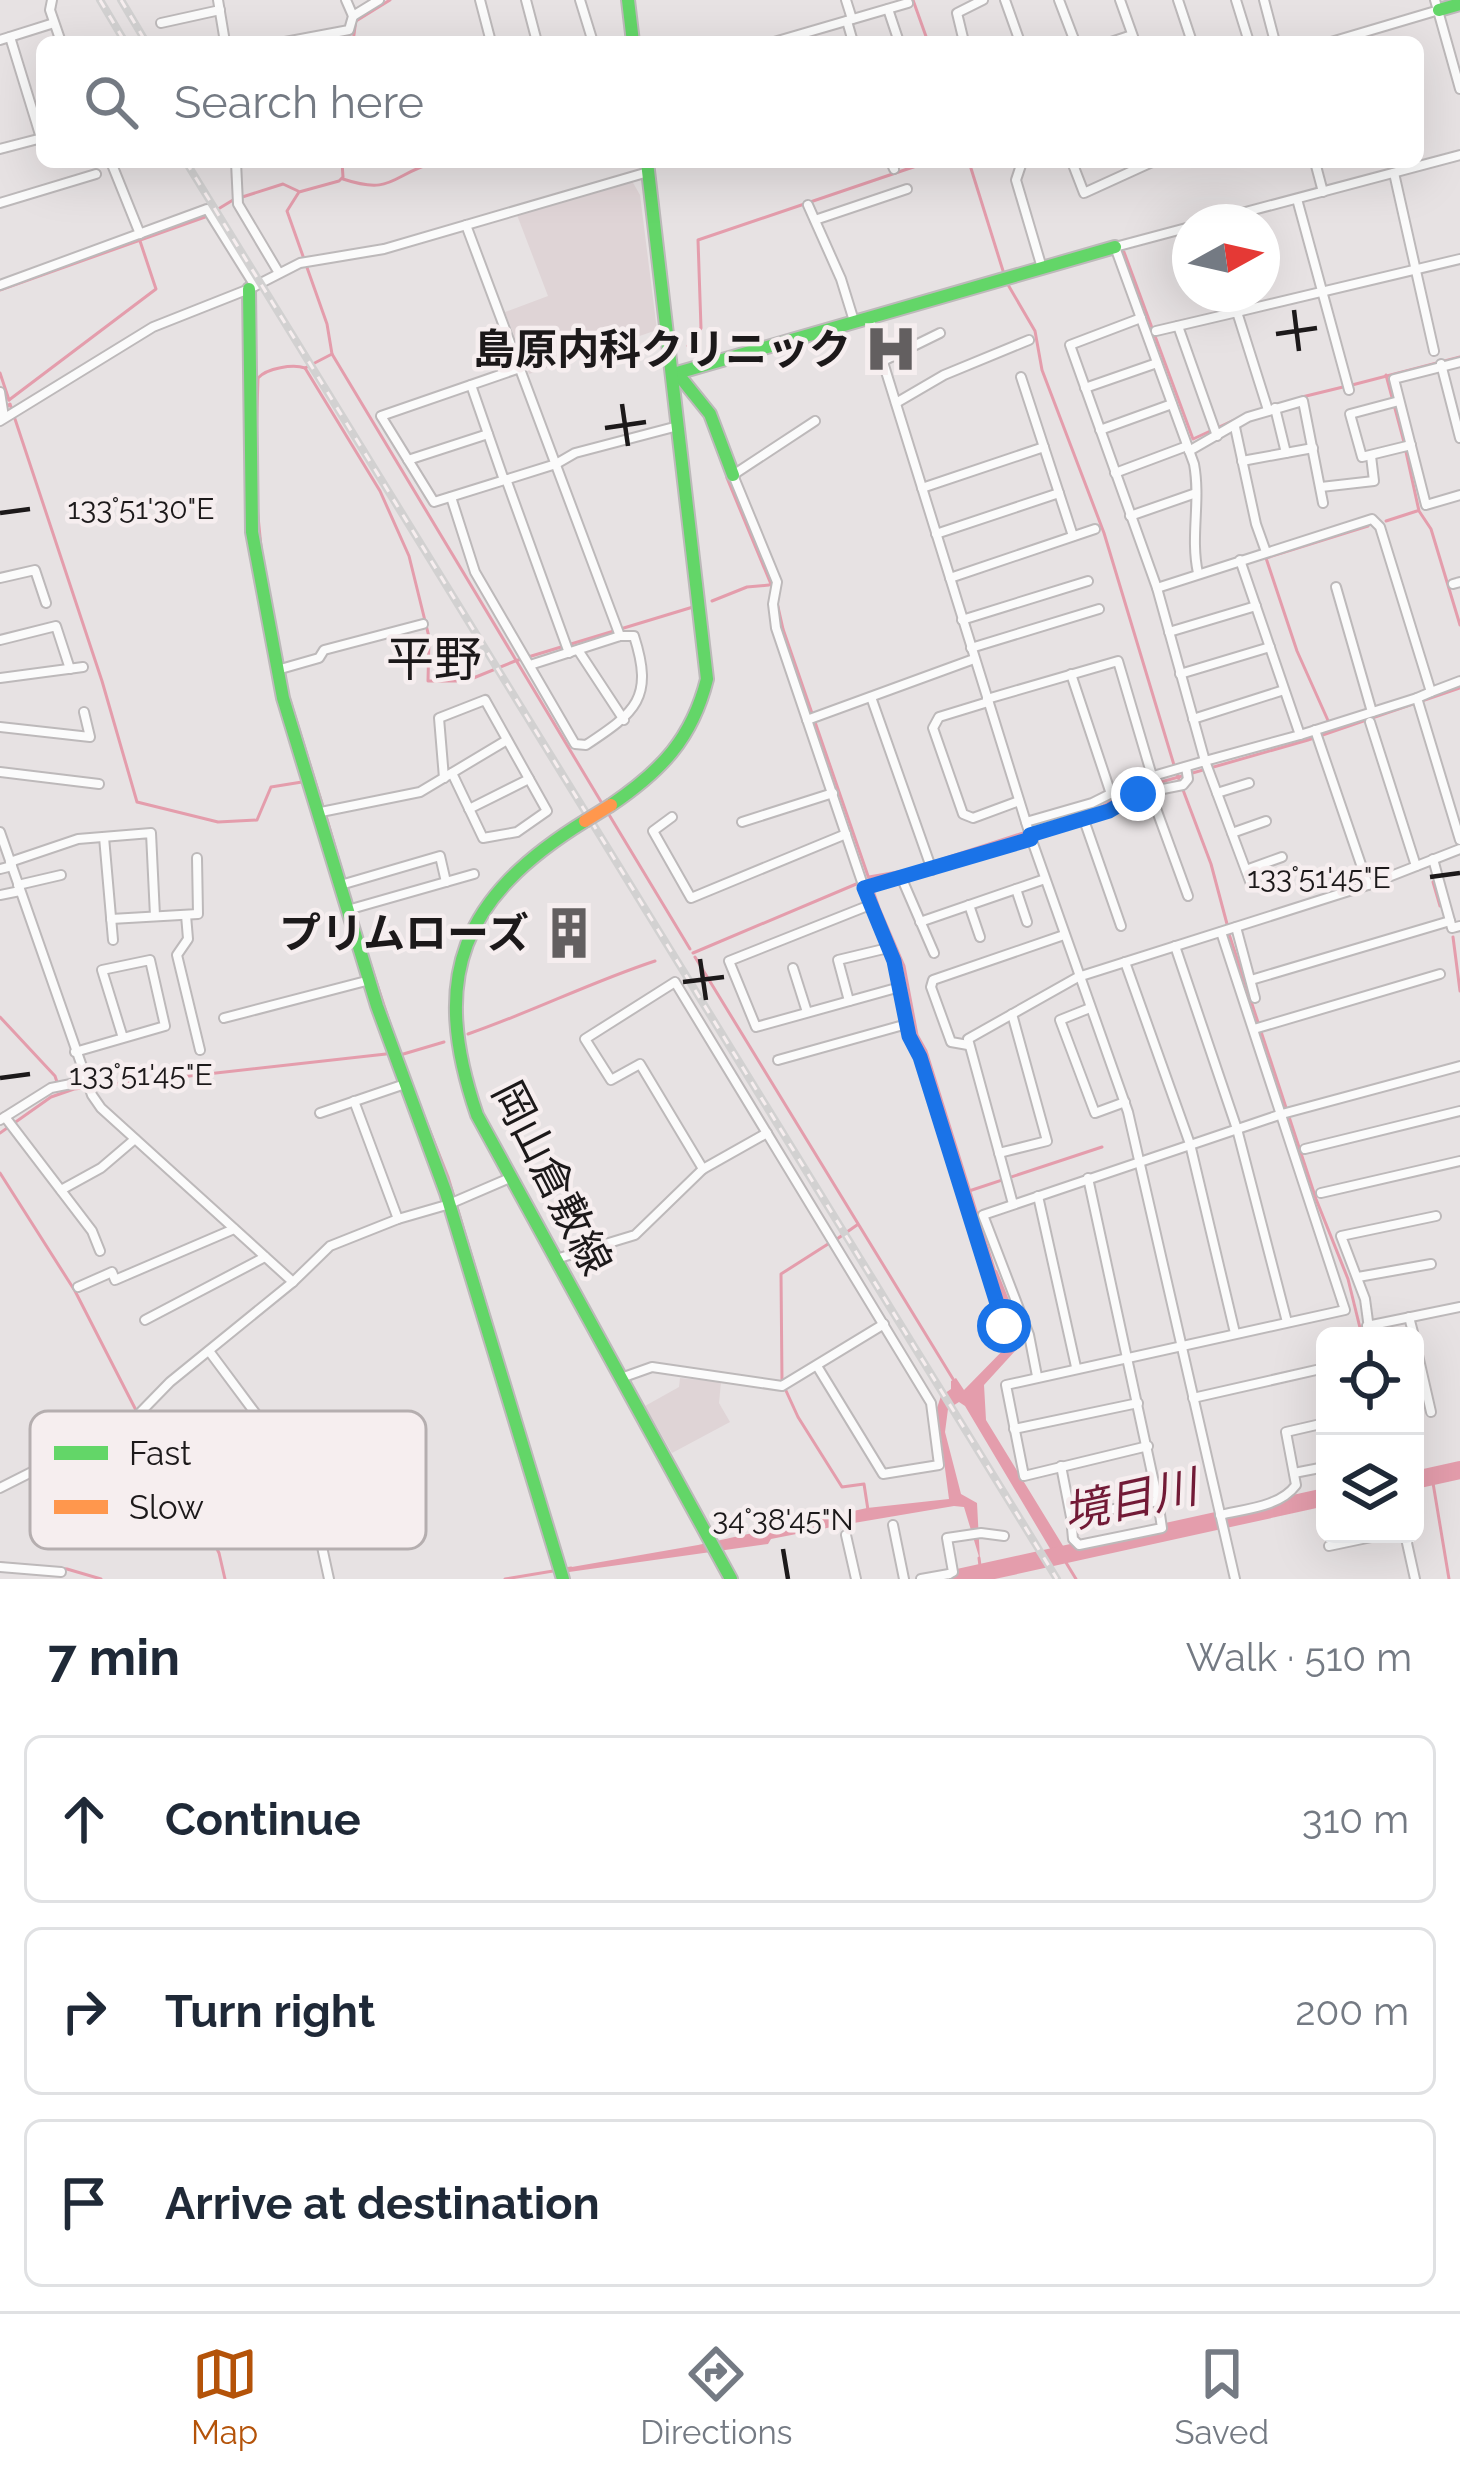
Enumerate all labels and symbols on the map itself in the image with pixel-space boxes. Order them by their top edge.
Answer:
north arrow [1172,204,1280,312]
hospital icon: 島原内科クリニック [862,320,920,378]
place label: 島原内科クリニック [473,325,851,374]
text: 133°51'30"E [67,491,215,526]
district label: 平野 [386,631,482,687]
route end [1111,767,1165,821]
text: 133°51'45"E [1247,860,1391,895]
building icon: プリムローズ [540,904,598,962]
place label: プリムローズ [279,909,529,958]
text: 133°51'45"E [69,1057,213,1092]
street label: 岡山倉敷線 [482,1073,622,1283]
route start [977,1299,1031,1353]
legend [30,1411,426,1549]
text: Fast [129,1434,191,1473]
water label: 境目川 [1058,1459,1205,1540]
text: Slow [129,1488,204,1527]
text: 34°38'45"N [712,1502,854,1537]

